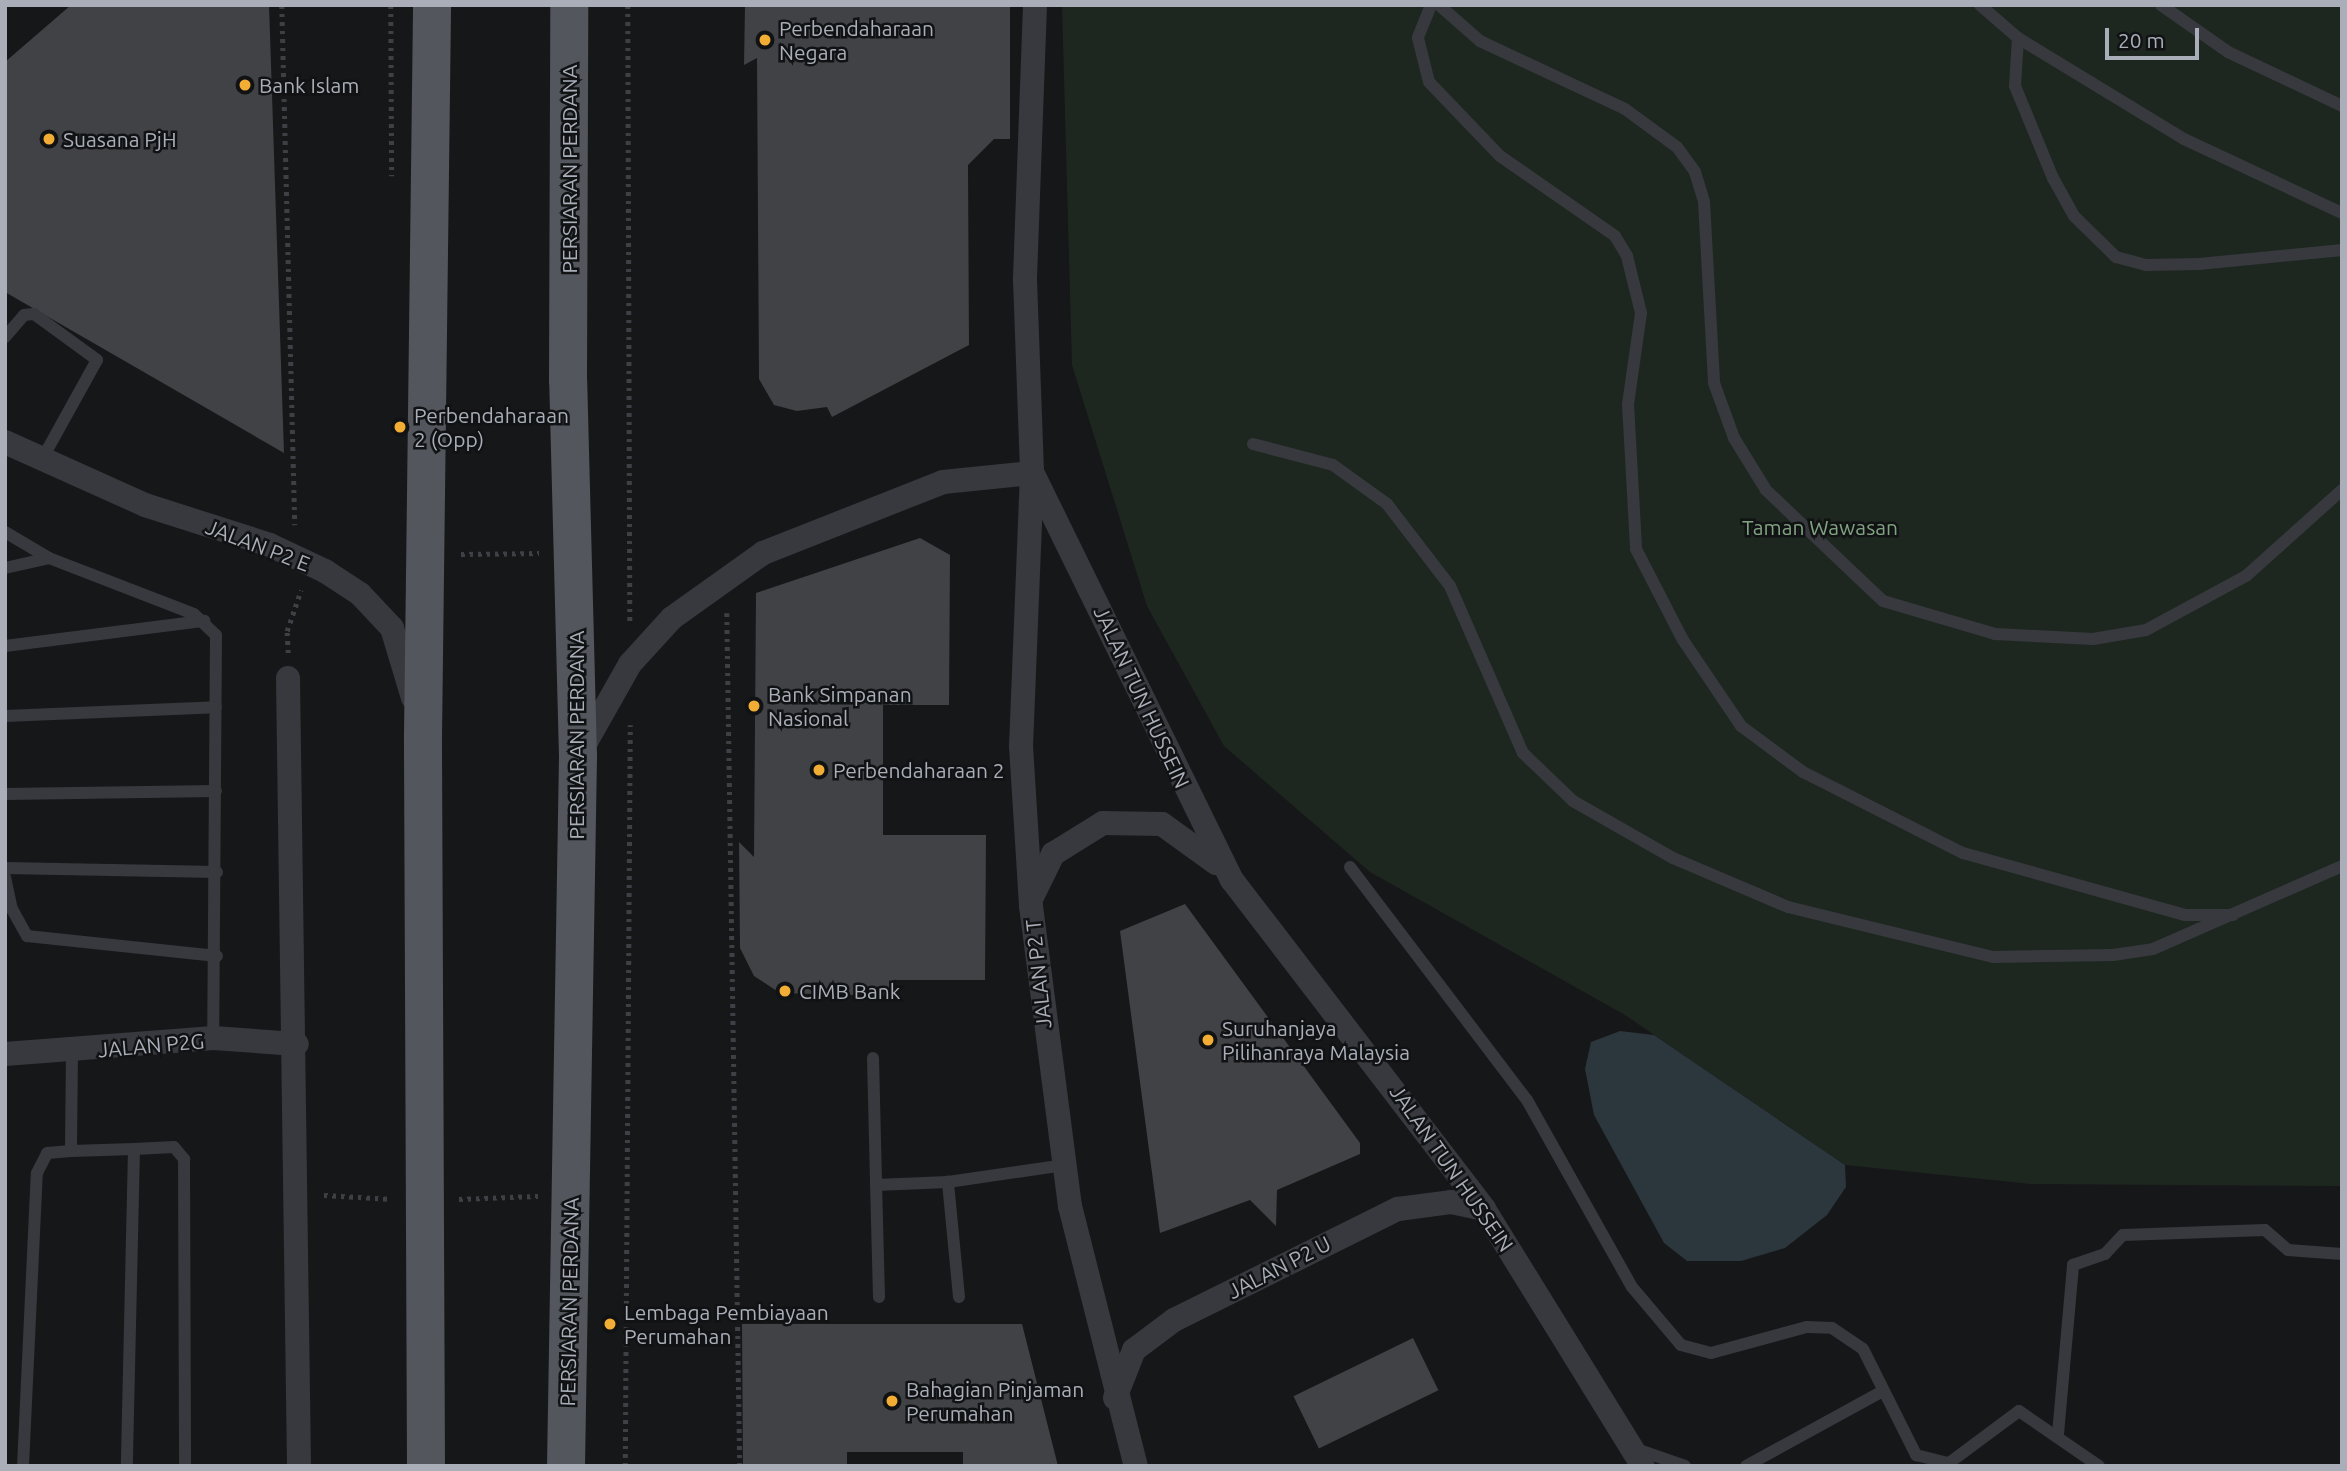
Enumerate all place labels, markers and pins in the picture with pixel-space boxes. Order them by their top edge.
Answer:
place label: Perbendaharaan Negara [779,15,934,65]
marker: Perbendaharaan Negara [757,32,773,48]
place label: Bank Islam [259,72,359,98]
marker: Bank Islam [237,77,253,93]
place label: Suasana PjH [63,126,177,152]
marker: Suasana PjH [41,131,57,147]
place label: Perbendaharaan 2 (Opp) [414,402,569,452]
marker: Perbendaharaan 2 (Opp) [392,419,408,435]
place label: Bank Simpanan Nasional [768,681,912,731]
marker: Bank Simpanan Nasional [746,698,762,714]
place label: Perbendaharaan 2 [833,757,1005,783]
marker: Perbendaharaan 2 [811,762,827,778]
place label: CIMB Bank [799,978,900,1004]
marker: CIMB Bank [777,983,793,999]
place label: Suruhanjaya Pilihanraya Malaysia [1222,1015,1410,1065]
marker: Suruhanjaya Pilihanraya Malaysia [1200,1032,1216,1048]
place label: Lembaga Pembiayaan Perumahan [624,1299,829,1349]
marker: Lembaga Pembiayaan Perumahan [602,1316,618,1332]
place label: Bahagian Pinjaman Perumahan [906,1376,1084,1426]
marker: Bahagian Pinjaman Perumahan [884,1393,900,1409]

